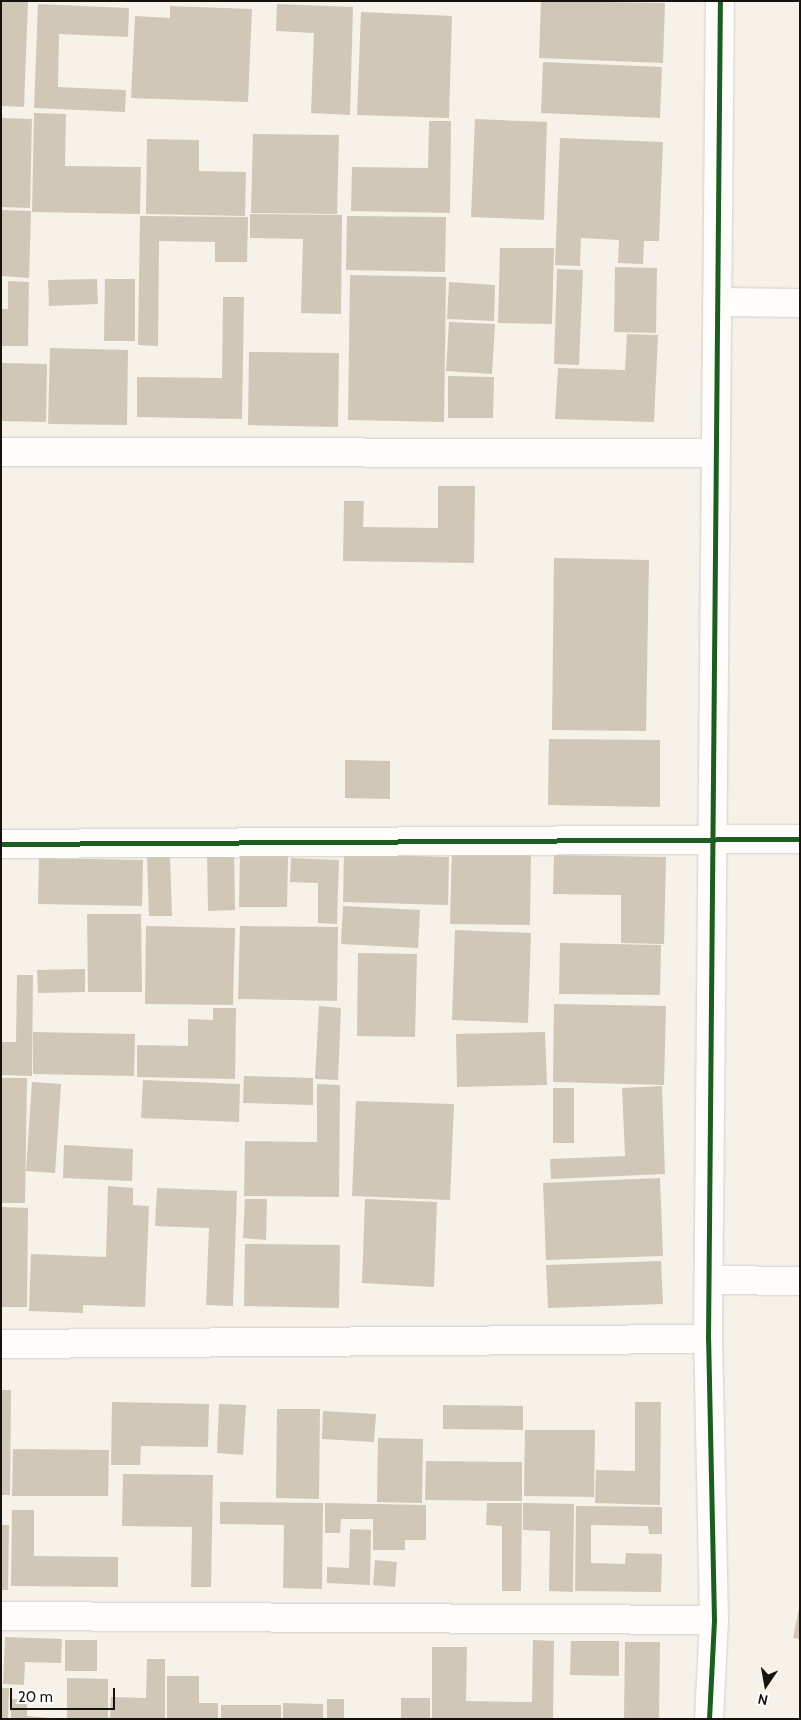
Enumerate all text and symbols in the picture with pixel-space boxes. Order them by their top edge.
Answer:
north arrow [741,1660,791,1710]
scale bar [12,1678,118,1710]
text: 20 m [18,1688,53,1706]
text: N [756,1690,770,1710]

